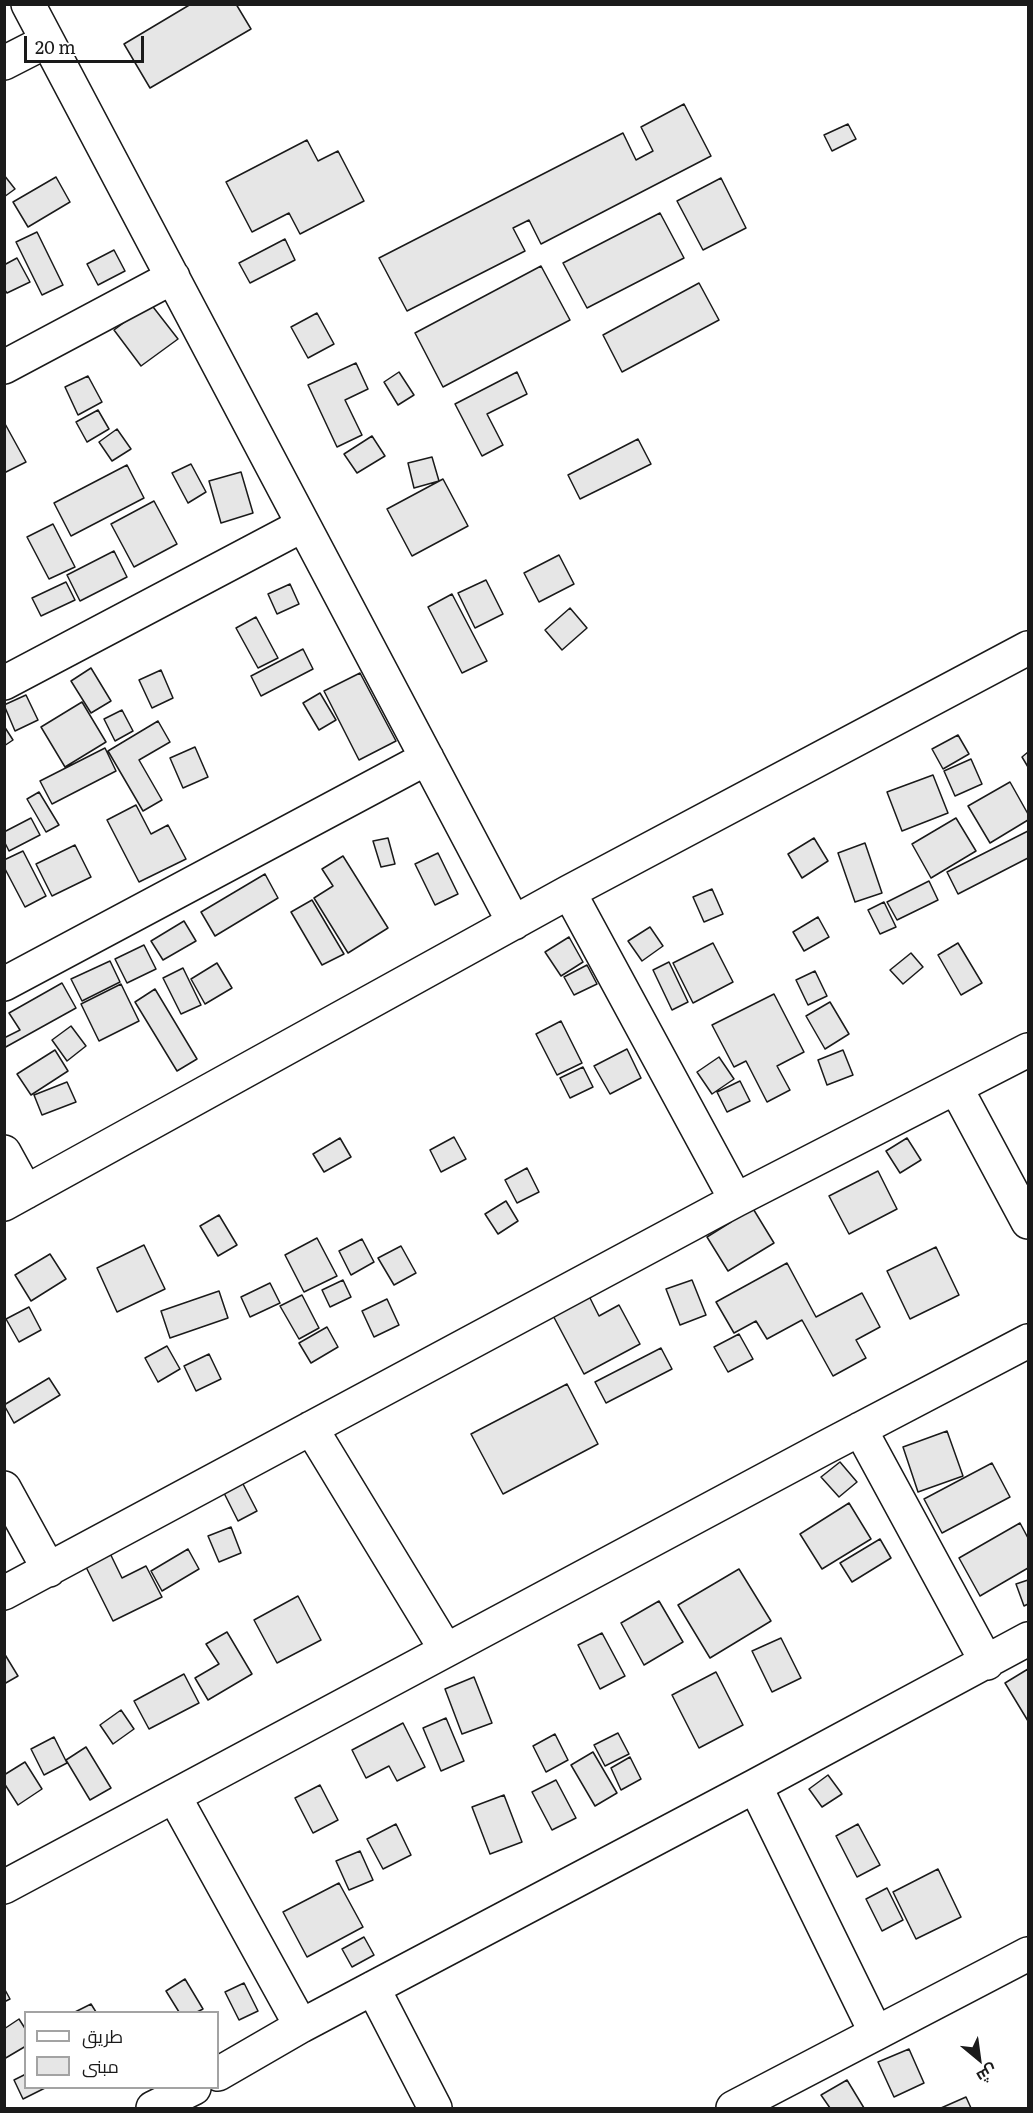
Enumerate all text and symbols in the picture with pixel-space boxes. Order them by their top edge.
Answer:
scale bar [27,24,147,62]
text: 20 m [35,33,76,60]
legend [24,2011,219,2089]
text: طريق [82,2022,123,2049]
north arrow [949,2029,1009,2089]
text: مبنى [82,2052,119,2079]
text: ش [973,2059,1003,2090]

